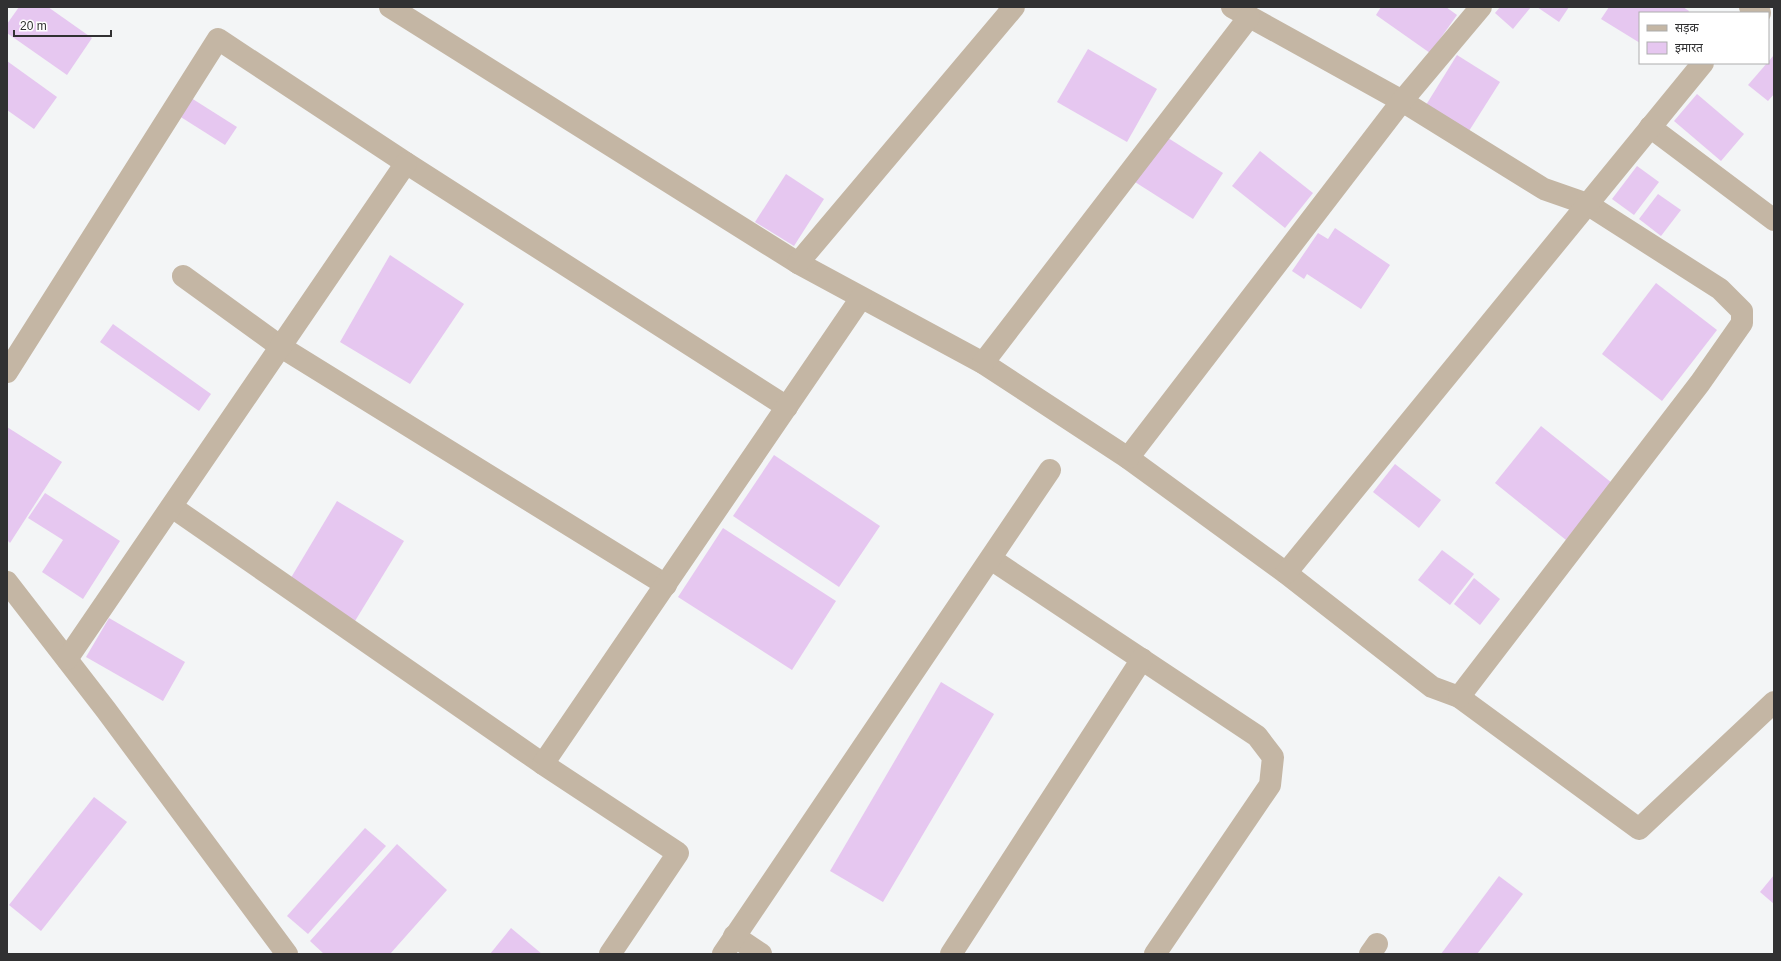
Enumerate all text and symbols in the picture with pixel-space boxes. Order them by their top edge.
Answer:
scale bar [14,12,111,38]
legend [1639,12,1769,64]
text: 20 m [20,19,47,33]
text: सड़क [1675,21,1700,35]
text: इमारत [1675,41,1704,55]

